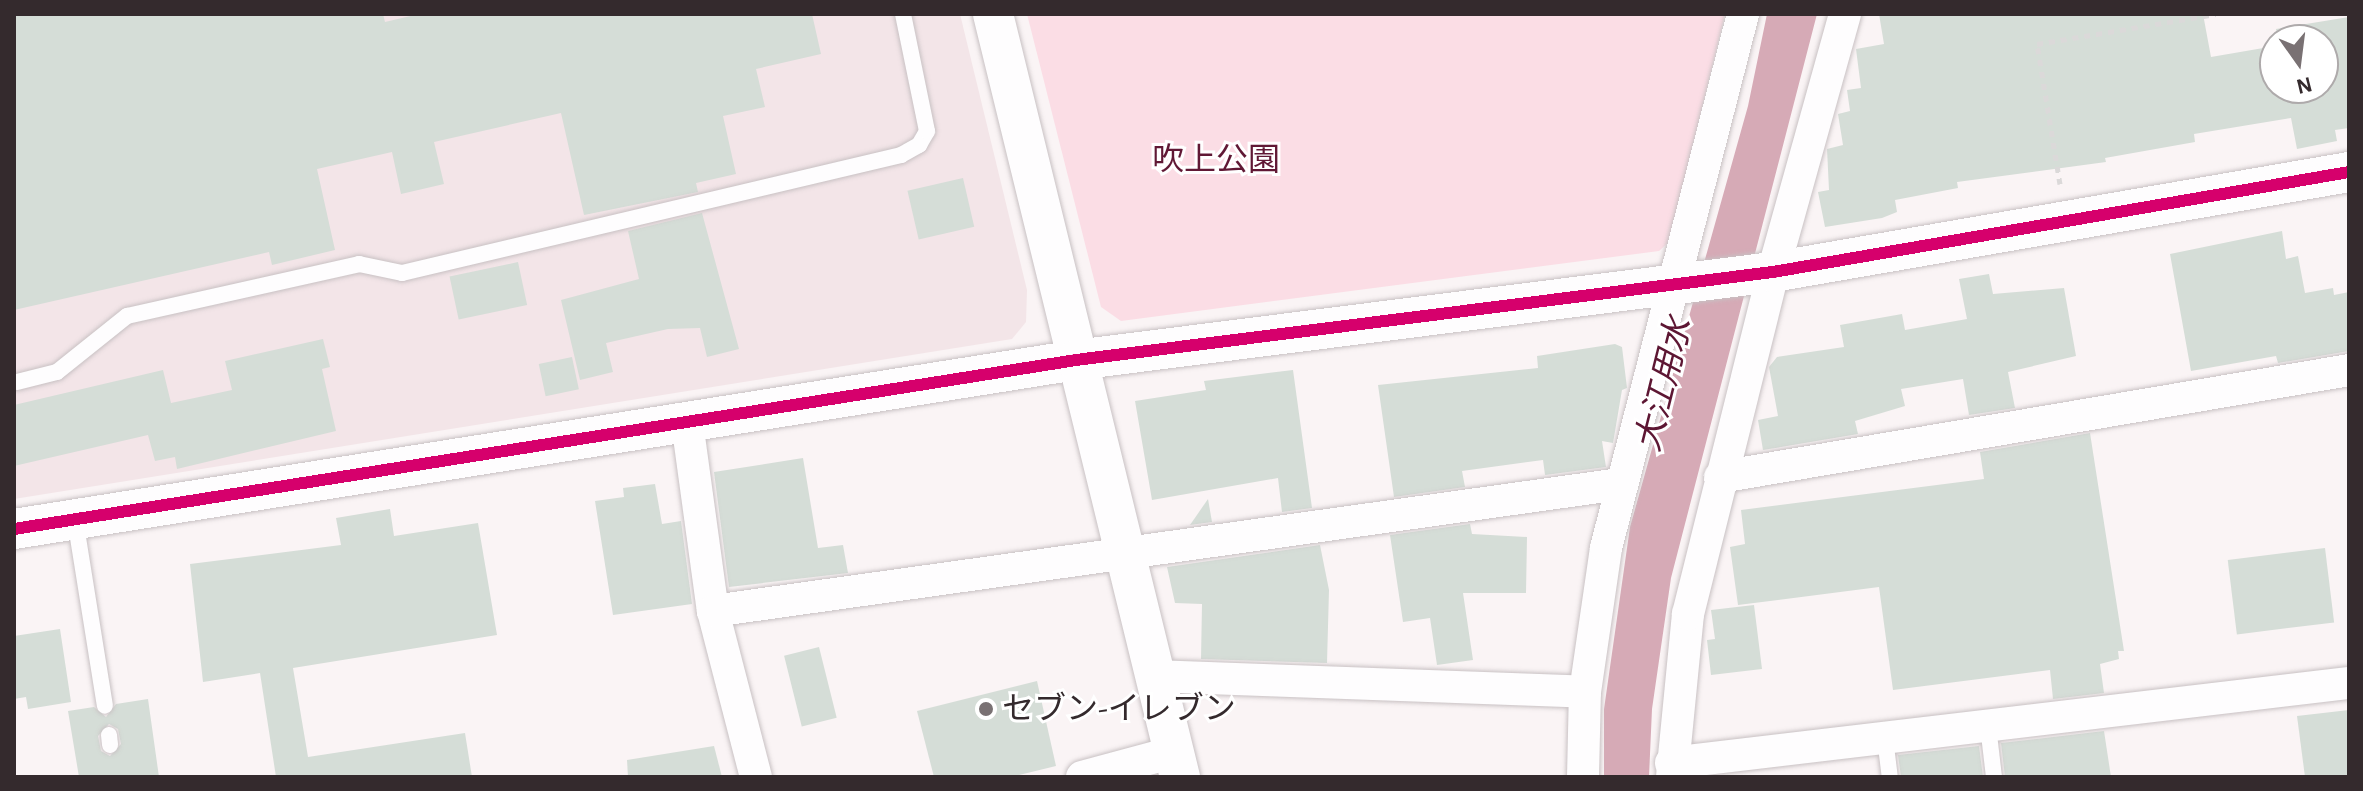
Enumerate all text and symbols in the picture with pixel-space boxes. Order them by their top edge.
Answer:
north arrow [2259,24,2339,104]
text: N [2294,73,2314,98]
park label: 吹上公園 [1152,141,1280,179]
water label: 大江用水 [1629,314,1701,456]
place label: セブン-イレブン [1002,690,1236,728]
marker: セブン-イレブン [977,700,995,718]

